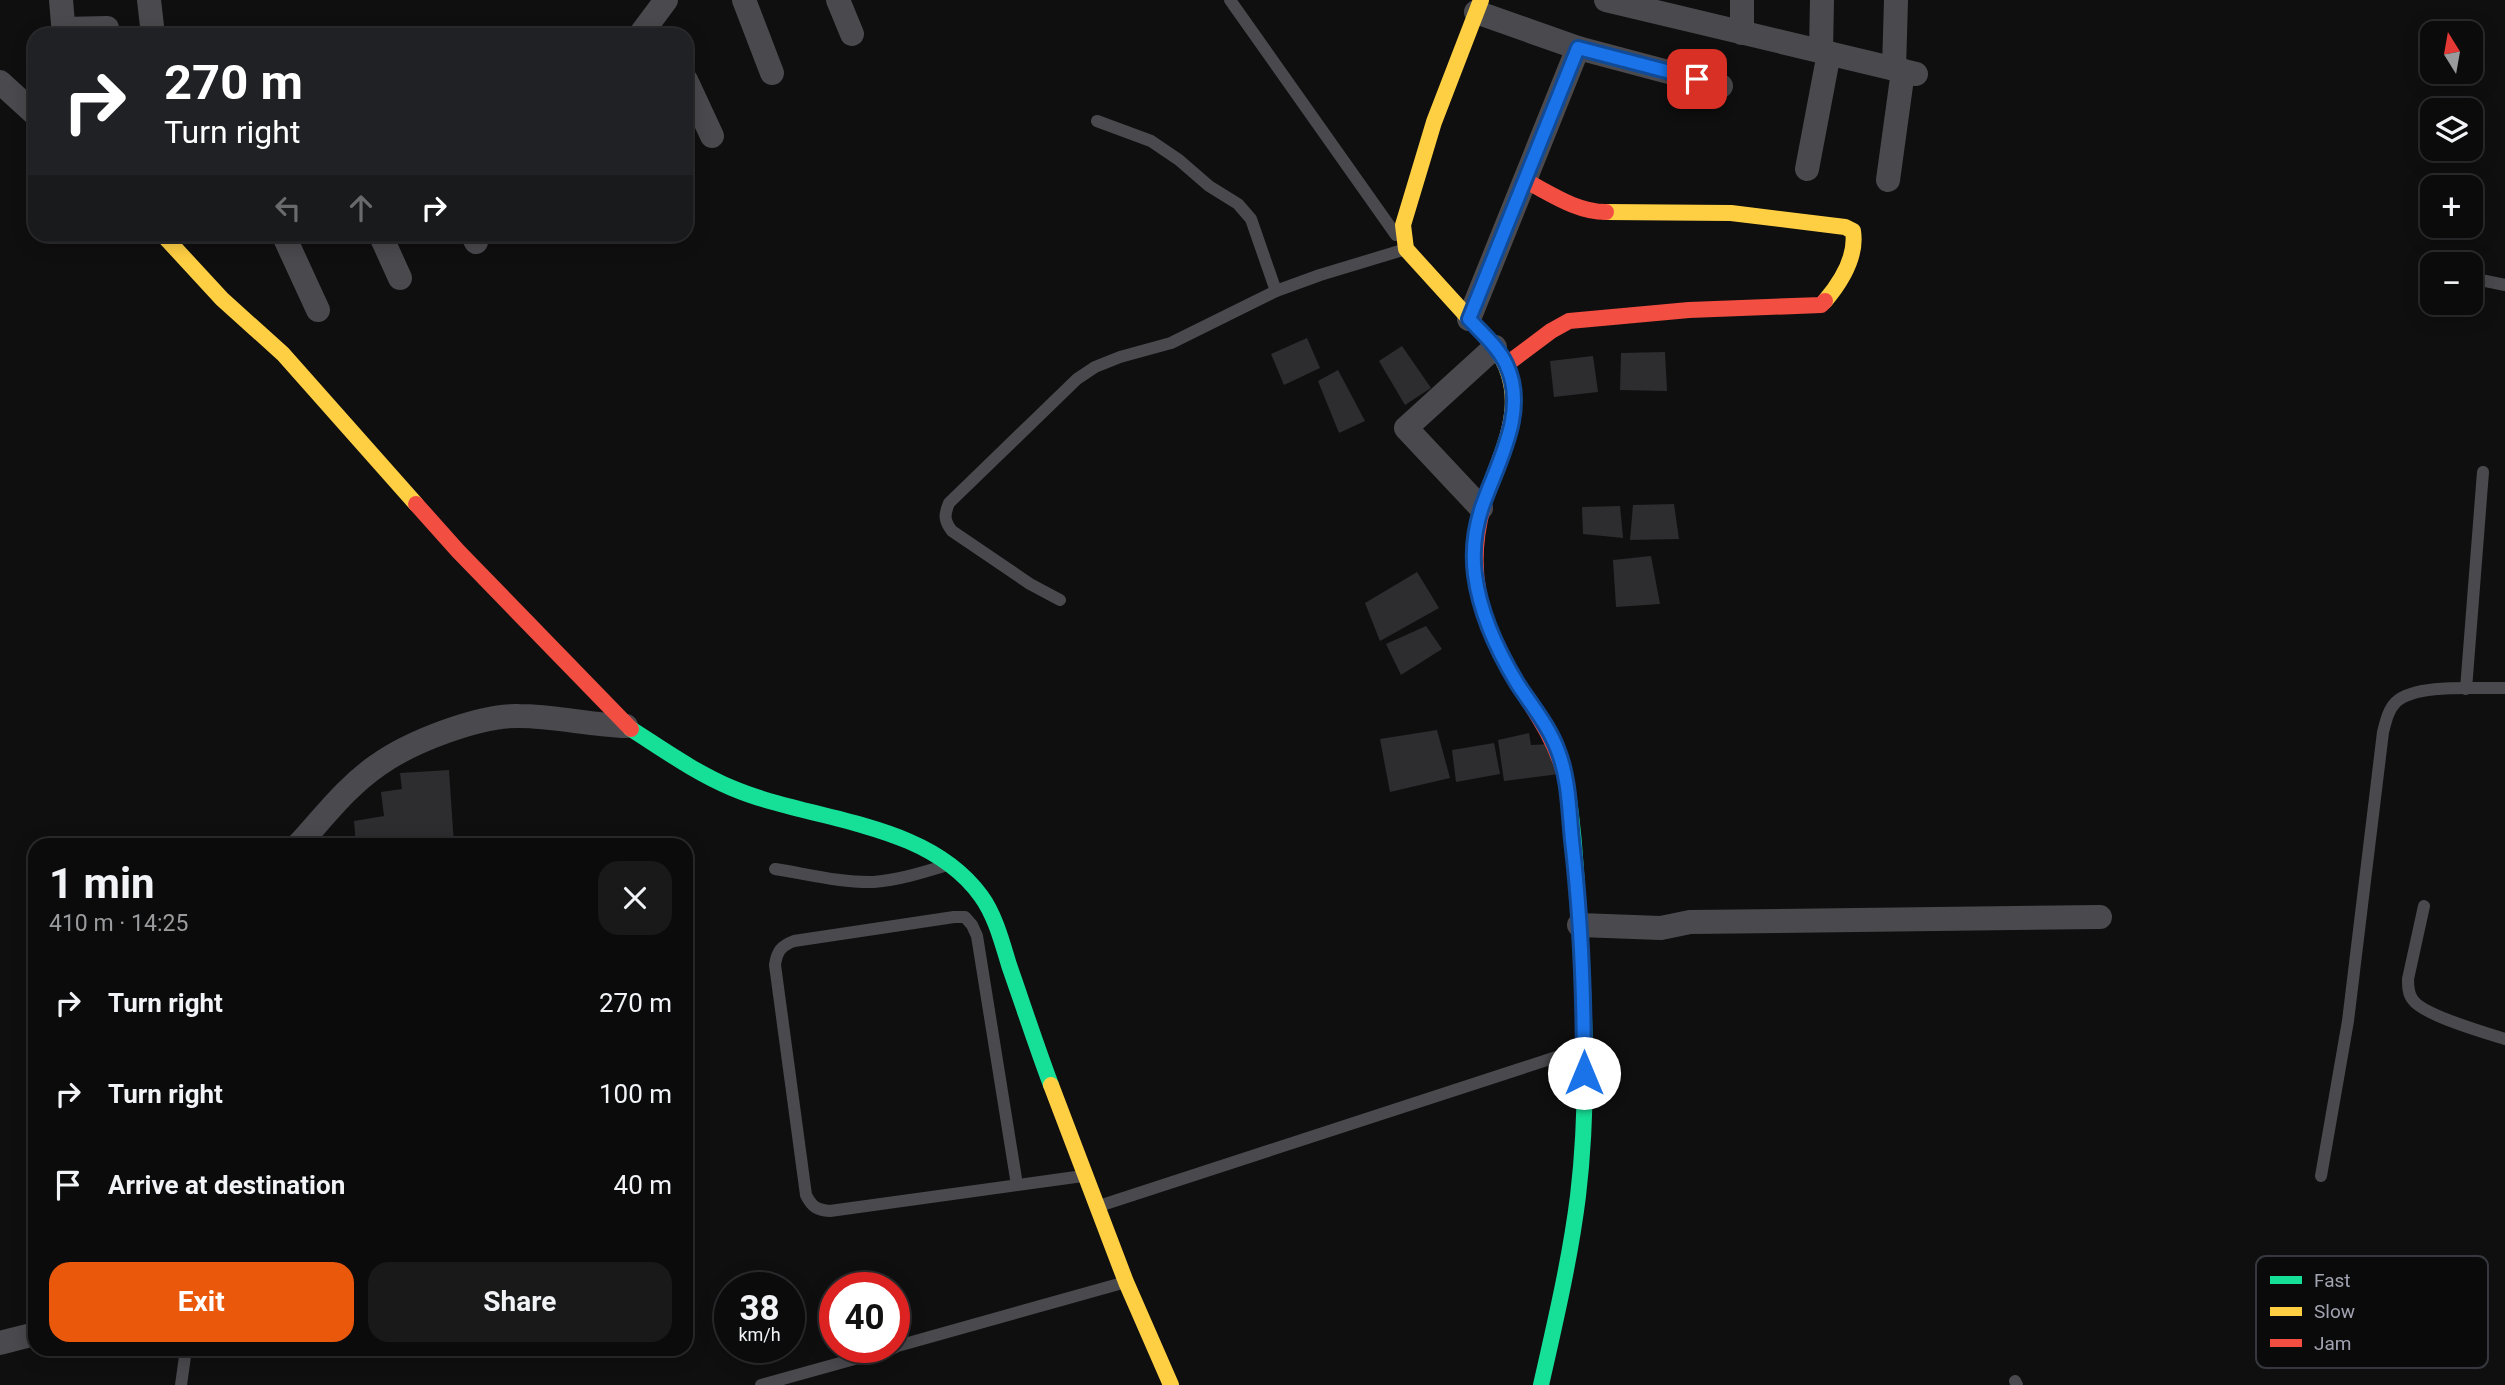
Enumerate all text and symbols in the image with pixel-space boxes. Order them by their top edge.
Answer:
north arrow [2420,21,2483,84]
map controls [2420,21,2483,315]
pin [1667,49,1727,109]
text: 270 m [164,54,303,111]
icon: right [49,56,140,147]
icon: arrive [1678,60,1716,98]
button: layers [2420,98,2483,161]
text: Turn right [164,113,300,151]
button: + [2420,175,2483,238]
icon: left [269,189,307,227]
icon: ahead [342,189,380,227]
icon: right [415,189,453,227]
button: − [2420,252,2483,315]
text: 1 min [49,859,155,908]
button: close [598,861,672,935]
text: 410 m · 14:25 [49,910,188,937]
icon: right [49,984,87,1022]
text: Turn right [108,988,223,1018]
text: 270 m [599,988,672,1018]
position arrow [1547,1036,1621,1110]
icon: right [49,1075,87,1113]
text: Turn right [108,1079,223,1109]
text: 100 m [599,1079,672,1109]
icon: arrive [49,1166,87,1204]
text: Arrive at destination [108,1170,345,1200]
text: 40 m [614,1170,672,1200]
legend [2256,1256,2488,1368]
button: Exit [49,1262,354,1342]
button: Share [368,1262,672,1342]
text: Fast [2314,1269,2351,1292]
speed limit sign: 40 [819,1272,910,1363]
text: 38 [739,1288,780,1329]
text: Slow [2314,1300,2355,1323]
text: km/h [738,1324,781,1345]
text: Jam [2314,1332,2351,1355]

